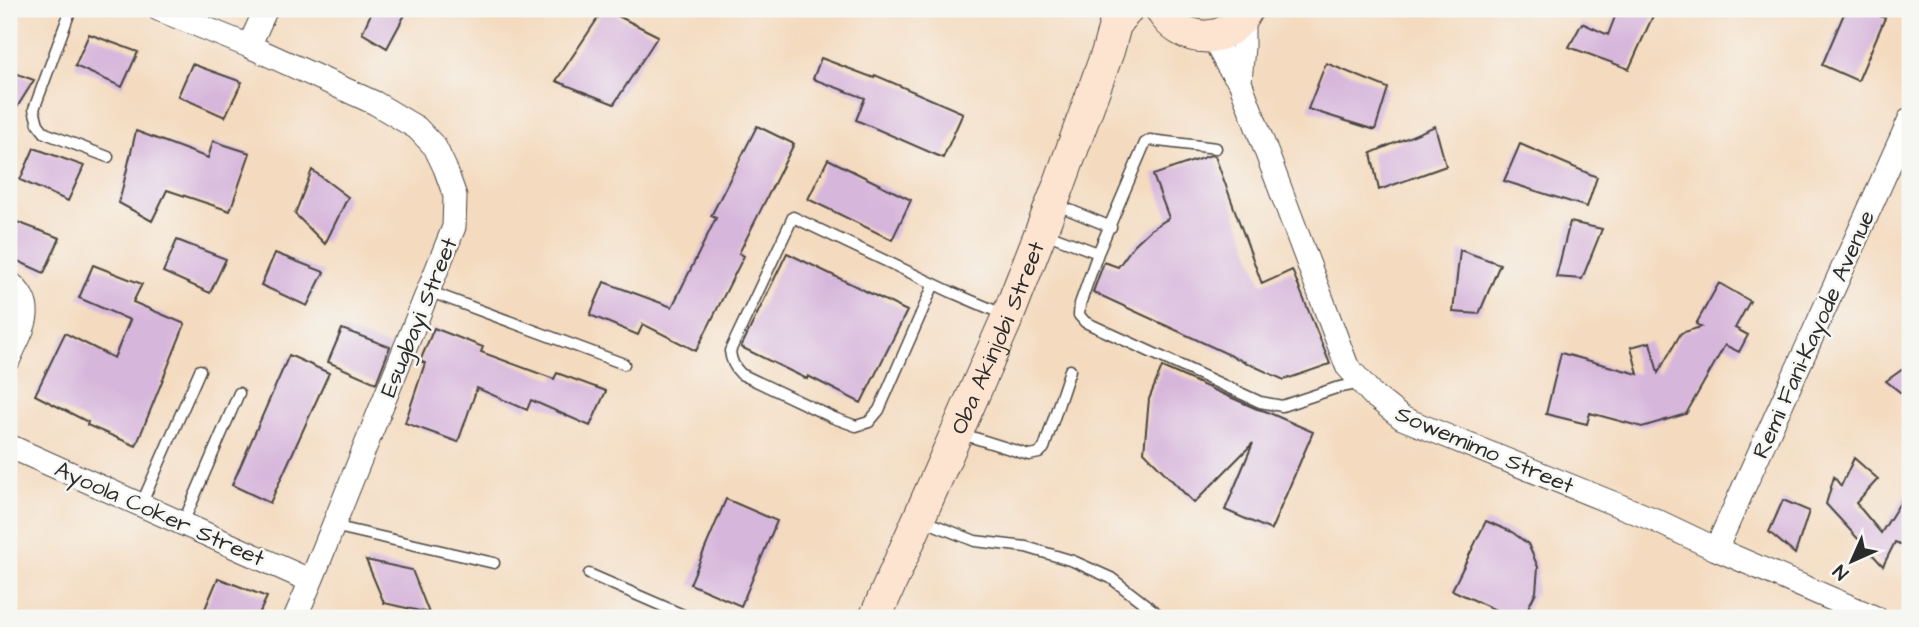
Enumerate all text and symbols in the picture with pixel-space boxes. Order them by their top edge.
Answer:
street label: Remi Fani-Kayode Avenue [1745,205,1884,464]
street label: Esugbayi Street [372,232,467,402]
street label: Oba Akinjobi Street [943,236,1053,439]
street label: Sowemimo Street [1390,398,1579,502]
street label: Ayoola Coker Street [49,453,270,576]
north arrow [1818,526,1888,596]
text: N [1827,558,1855,586]

